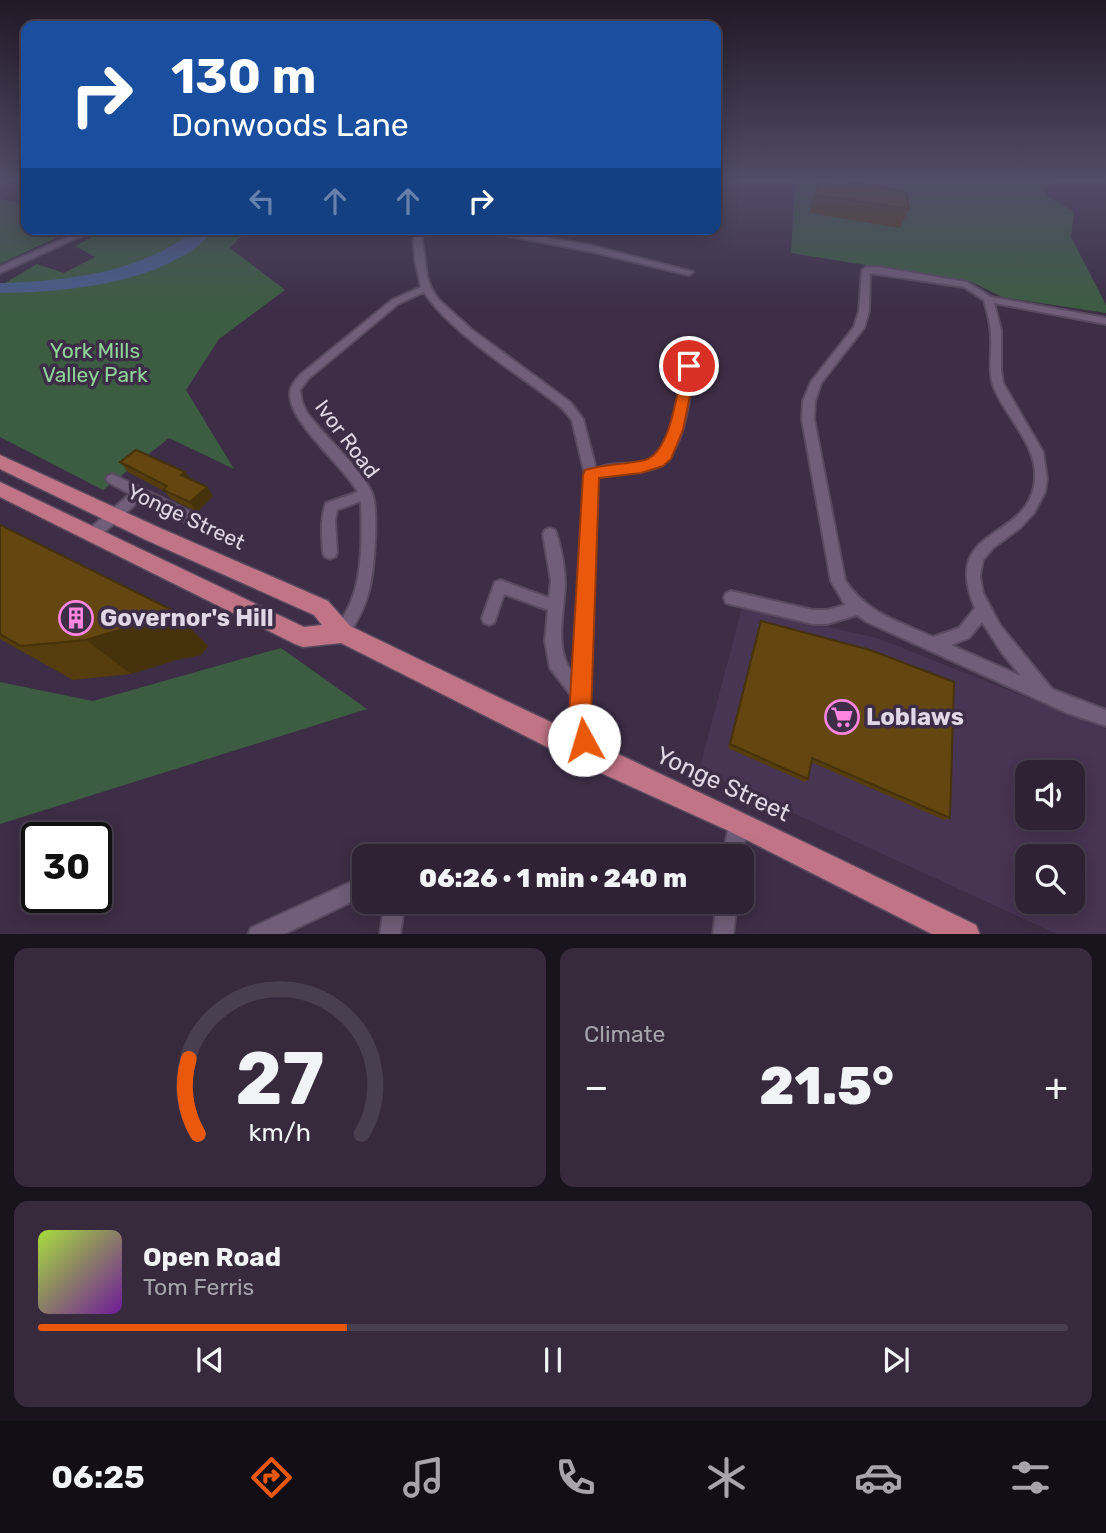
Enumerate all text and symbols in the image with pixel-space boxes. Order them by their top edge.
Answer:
text: 130 m [171,47,316,105]
icon: right [56,49,147,140]
text: Donwoods Lane [171,106,409,144]
icon: left [243,182,281,220]
icon: ahead [316,182,354,220]
icon: ahead [389,182,427,220]
icon: right [462,182,500,220]
pin [659,336,719,396]
park label: York Mills Valley Park [42,338,148,387]
icon: arrive [670,347,708,385]
street label: Ivor Road [310,395,385,483]
street label: Yonge Street [123,478,249,555]
building icon: Governor's Hill [57,599,95,637]
place label: Governor's Hill [100,604,274,632]
supermarket icon: Loblaws [823,698,861,736]
position arrow [547,703,621,777]
place label: Loblaws [866,703,964,731]
street label: Yonge Street [651,741,795,827]
map controls [1015,760,1085,914]
button: sound [1015,760,1085,830]
speed limit sign: 30 [21,822,112,913]
button: search [1015,844,1085,914]
text: 06:26 · 1 min · 240 m [419,863,687,894]
text: Climate [584,1020,665,1048]
text: 27 [235,1036,325,1122]
text: 21.5° [759,1055,894,1117]
text: − [584,1064,609,1110]
text: + [1044,1064,1068,1110]
text: km/h [249,1117,311,1146]
text: Open Road [143,1242,281,1273]
text: Tom Ferris [143,1273,254,1301]
icon: previous [191,1341,229,1379]
icon: pause [534,1341,572,1379]
icon: next [877,1341,915,1379]
icon: directions [247,1453,296,1502]
icon: music [399,1453,448,1502]
icon: phone [551,1453,600,1502]
icon: climate [702,1453,751,1502]
icon: car [854,1453,903,1502]
icon: filters [1006,1453,1055,1502]
text: 06:25 [51,1458,145,1496]

